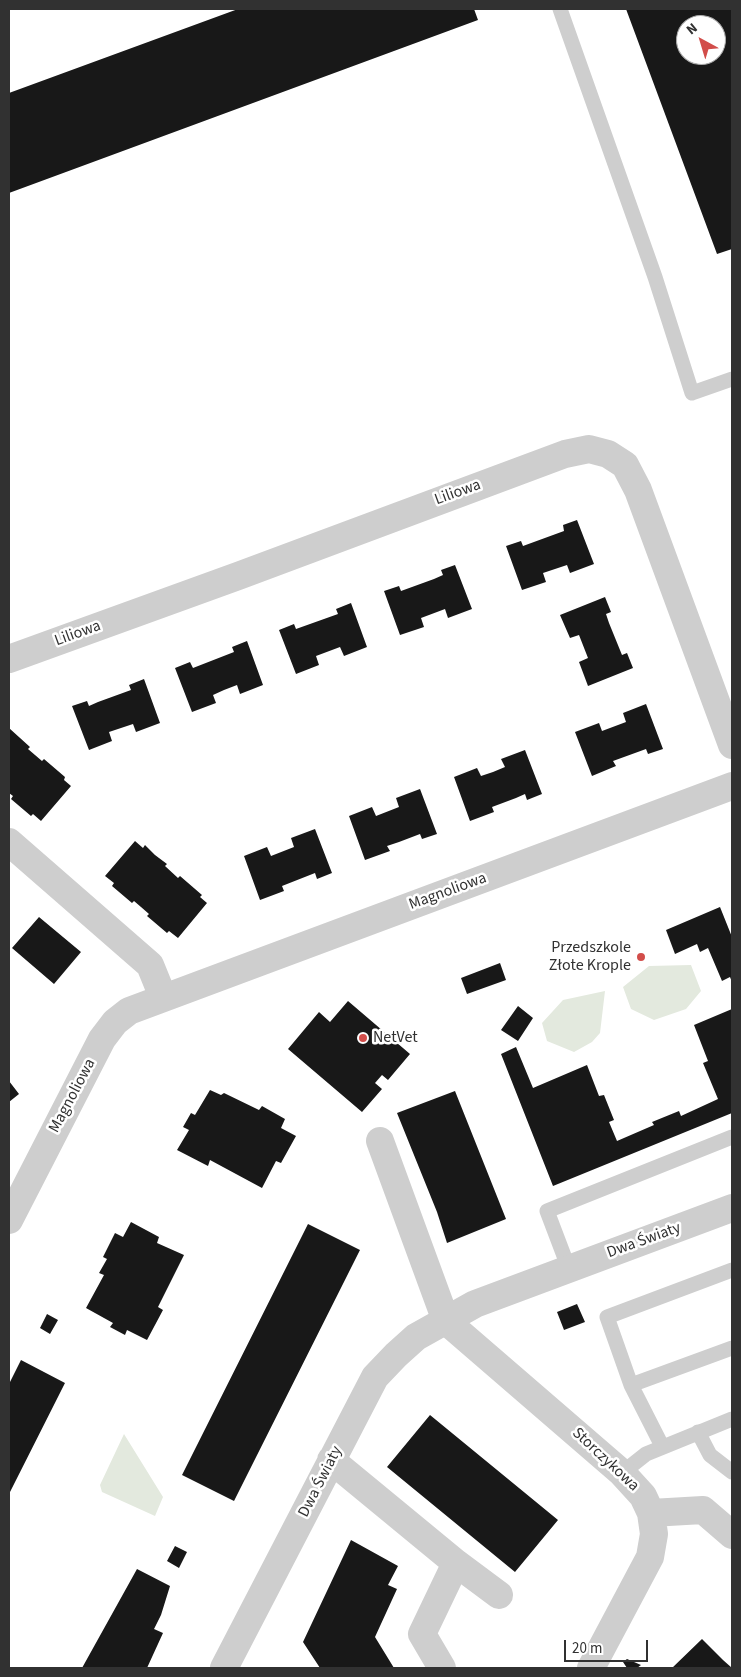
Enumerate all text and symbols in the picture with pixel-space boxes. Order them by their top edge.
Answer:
north arrow [676,15,726,65]
text: N [682,18,702,40]
street label: Liliowa [432,476,484,510]
street label: Liliowa [52,617,104,651]
street label: Magnoliowa [407,869,489,915]
place label: Przedszkole Złote Krople [549,938,631,976]
marker: Przedszkole Złote Krople [635,951,647,963]
place label: NetVet [373,1028,418,1048]
marker: NetVet [357,1032,369,1044]
street label: Magnoliowa [45,1056,101,1136]
street label: Dwa Światy [604,1219,684,1263]
street label: Storczykowa [568,1424,642,1496]
street label: Dwa Światy [295,1443,347,1521]
scale bar [566,1630,650,1662]
text: 20 m [572,1638,602,1659]

